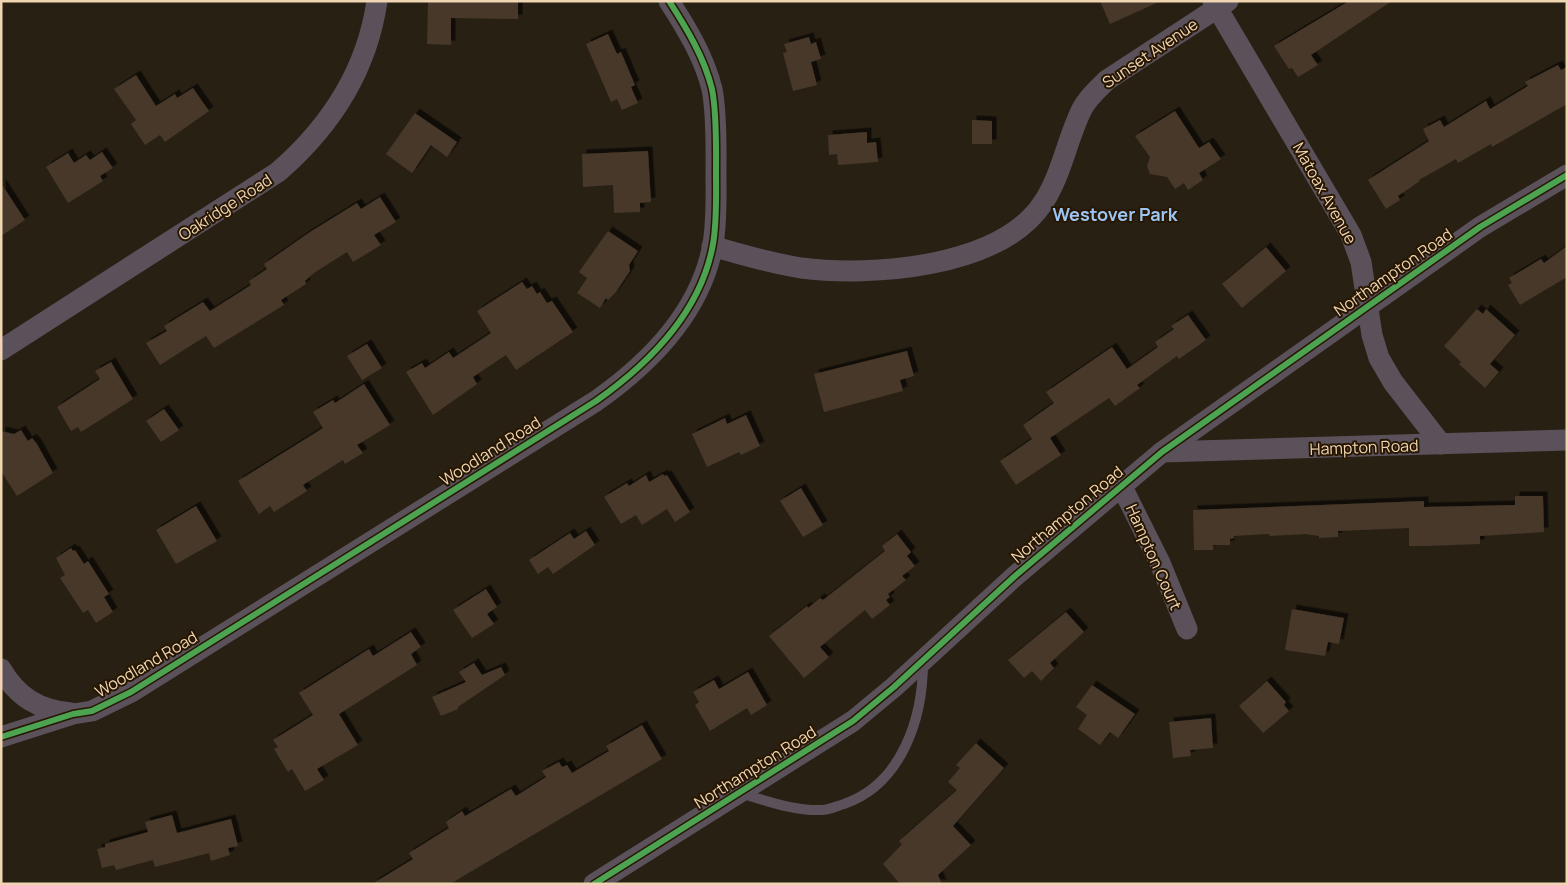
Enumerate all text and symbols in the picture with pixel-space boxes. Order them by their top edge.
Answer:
street label: Sunset Avenue [1098,13,1202,93]
street label: Matoax Avenue [1288,138,1362,248]
street label: Oakridge Road [174,169,276,245]
district label: Westover Park [1053,202,1179,226]
street label: Northampton Road [1329,223,1457,321]
street label: Woodland Road [435,411,545,491]
street label: Hampton Road [1309,434,1419,460]
street label: Northampton Road [1006,461,1128,567]
street label: Hampton Court [1121,501,1187,613]
street label: Woodland Road [91,626,201,702]
street label: Northampton Road [690,721,820,813]

